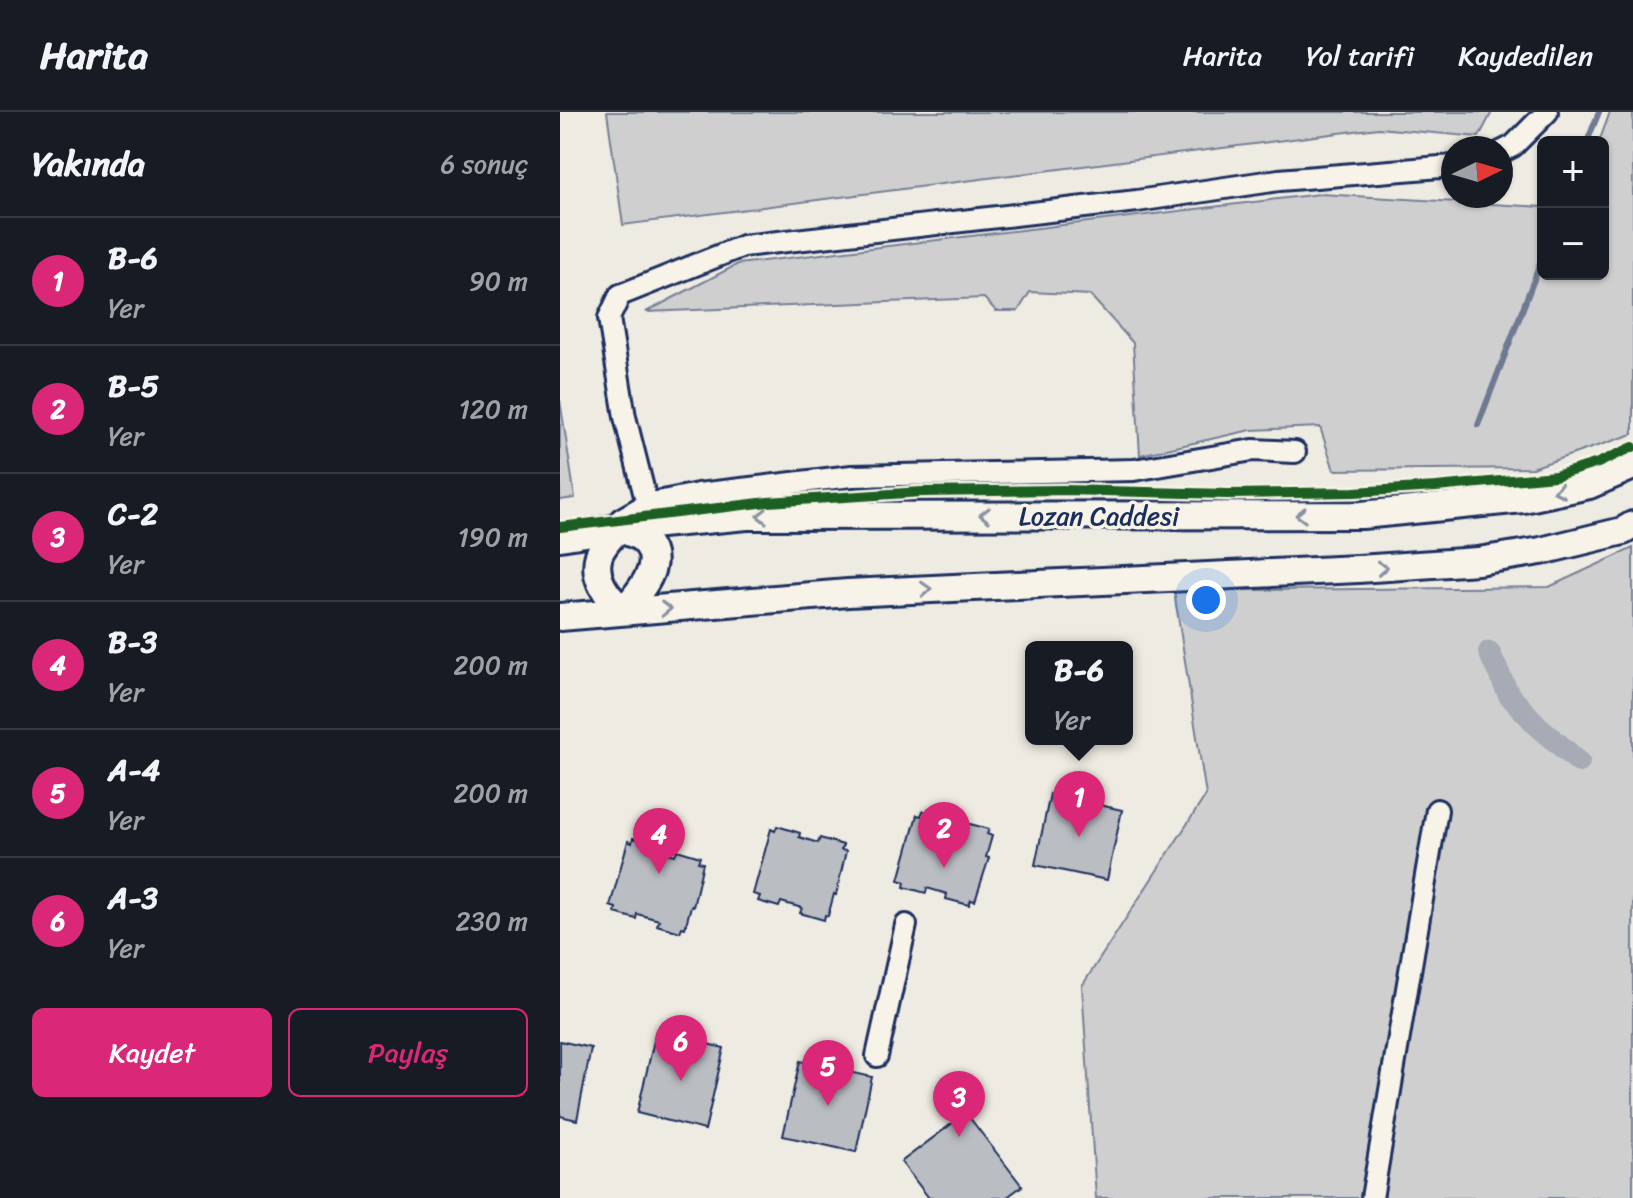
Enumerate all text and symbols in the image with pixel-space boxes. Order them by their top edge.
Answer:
text: Harita [40,22,148,89]
text: Harita [1183,31,1262,80]
text: Yol tarifi [1306,31,1414,80]
text: Kaydedilen [1458,31,1593,80]
text: Yakında [32,134,145,194]
north arrow [1441,136,1513,208]
map controls [1537,136,1609,280]
button: + [1537,136,1609,208]
text: 6 sonuç [440,141,528,187]
button: − [1537,208,1609,280]
text: B-6 [108,231,158,285]
text: 1 [52,258,64,304]
text: 90 m [469,258,528,304]
text: Yer [108,285,144,331]
text: B-5 [108,359,159,413]
text: 2 [50,386,66,432]
text: 120 m [459,386,528,432]
text: Yer [108,413,144,459]
one-way arrow [1553,482,1567,499]
text: C-2 [108,487,158,541]
street label: Lozan Caddesi [1019,493,1180,539]
one-way arrow [978,506,991,524]
one-way arrow [1294,506,1307,524]
one-way arrow [755,507,768,525]
text: 3 [51,514,65,560]
text: 190 m [458,514,528,560]
text: Yer [108,541,144,587]
one-way arrow [1376,560,1389,577]
your location [1186,580,1226,620]
one-way arrow [920,581,933,598]
one-way arrow [660,600,673,617]
text: B-3 [108,615,157,669]
popup [1025,641,1133,745]
text: 4 [50,642,66,688]
text: 200 m [453,642,528,688]
text: B-6 [1054,643,1104,697]
text: Yer [108,669,144,715]
text: Yer [1054,697,1090,743]
text: A-4 [108,743,160,797]
text: 5 [50,770,66,816]
text: 200 m [453,770,528,816]
pin: 1 [1053,771,1105,837]
text: Yer [108,797,144,843]
pin: 2 [918,802,970,868]
pin: 4 [633,808,685,874]
text: A-3 [108,871,158,925]
text: 6 [51,898,65,944]
text: 230 m [456,898,528,944]
text: Yer [108,925,144,971]
button: Kaydet [32,1008,272,1097]
button: Paylaş [288,1008,528,1097]
pin: 6 [655,1015,707,1081]
pin: 5 [802,1040,854,1106]
pin: 3 [933,1071,985,1137]

